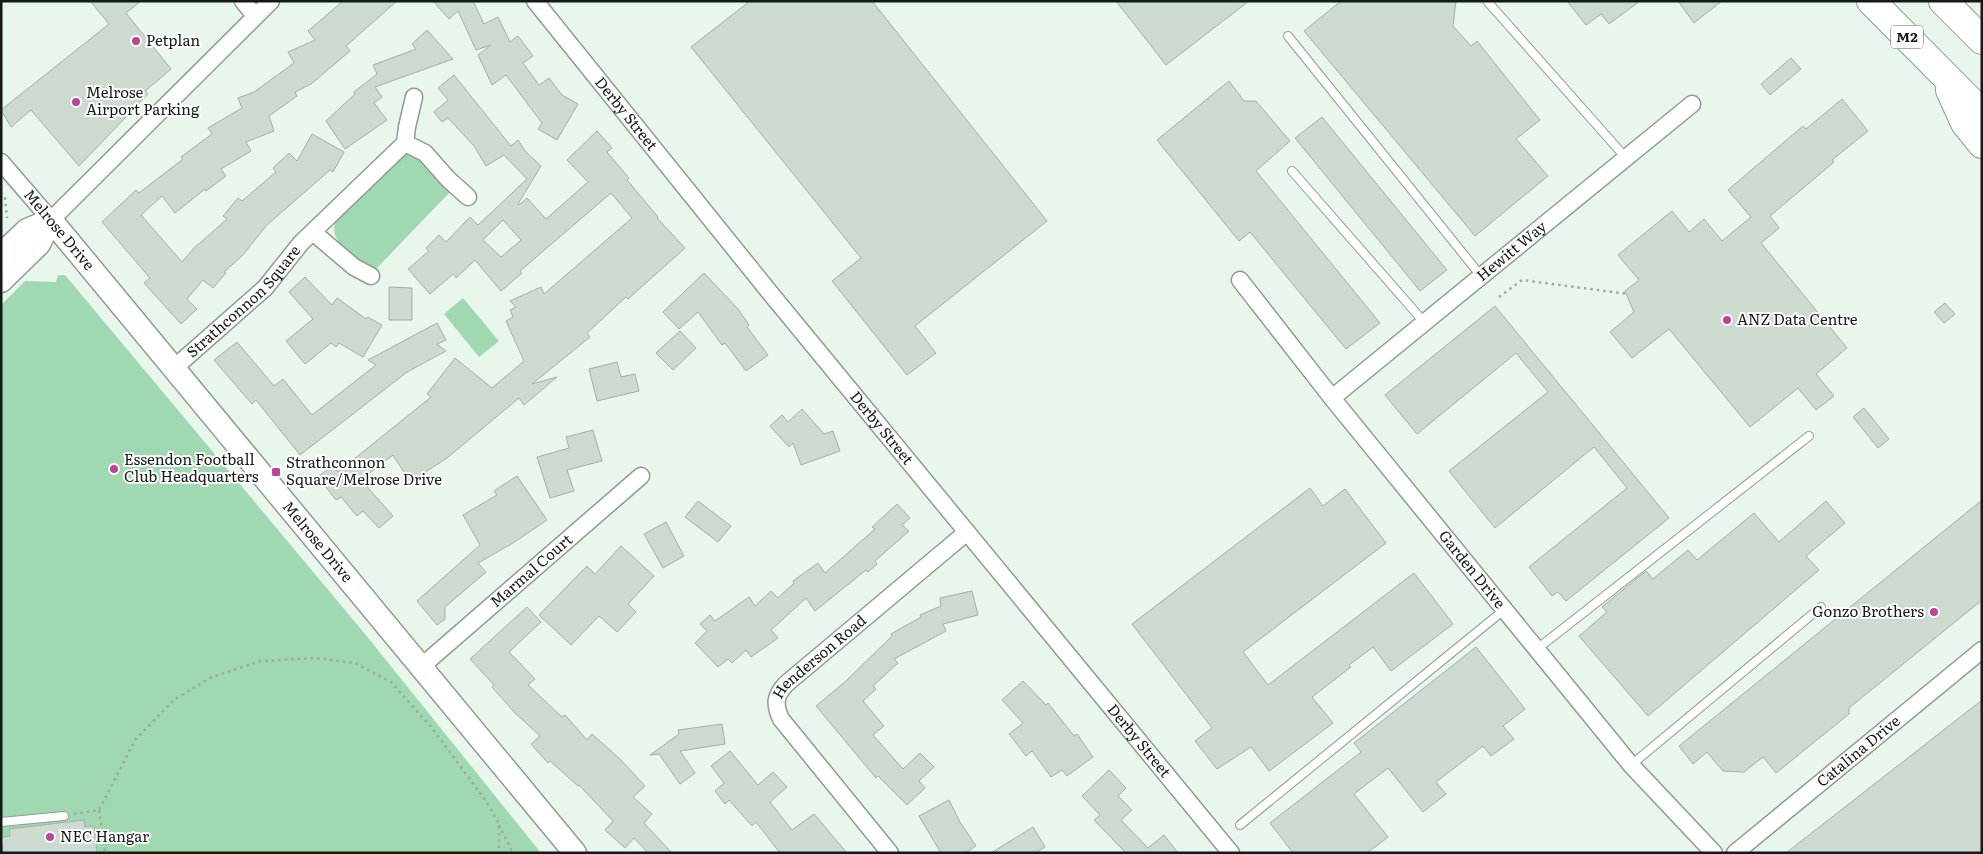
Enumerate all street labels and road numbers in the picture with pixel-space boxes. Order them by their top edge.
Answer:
road number: M2 [1891,26,1923,48]
street label: Derby Street [590,71,664,155]
street label: Melrose Drive [19,183,101,275]
street label: Hewitt Way [1471,214,1551,286]
street label: Strathconnon Square [181,239,305,362]
street label: Derby Street [845,385,920,469]
street label: Melrose Drive [278,495,360,587]
street label: Garden Drive [1434,524,1512,613]
street label: Marmal Court [484,528,577,612]
street label: Henderson Road [765,608,871,703]
street label: Derby Street [1103,698,1177,782]
street label: Catalina Drive [1811,709,1905,792]

